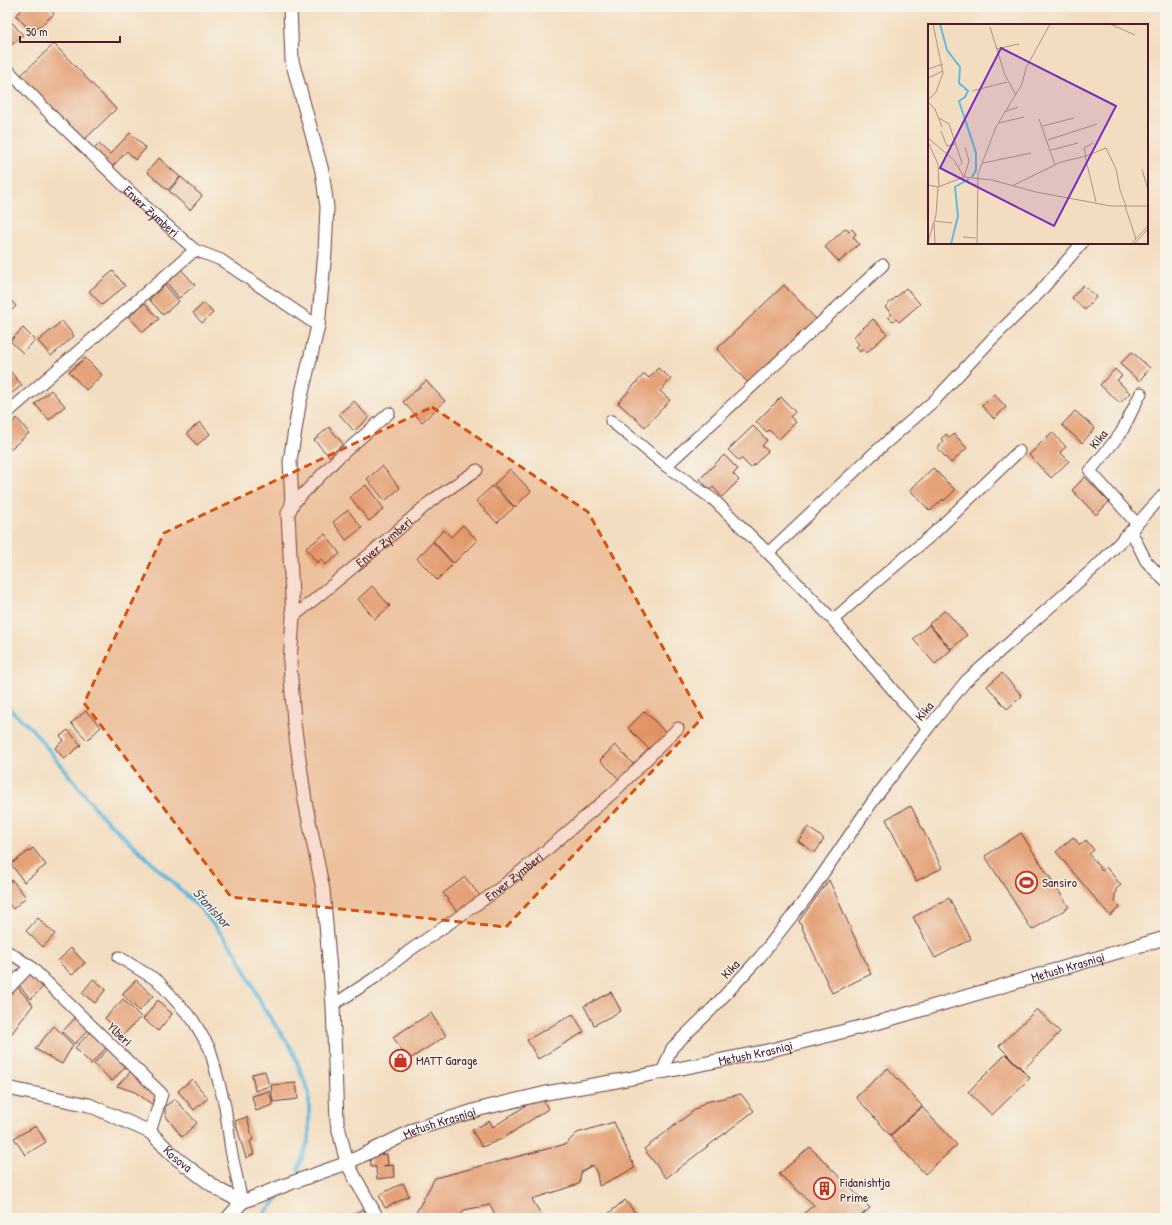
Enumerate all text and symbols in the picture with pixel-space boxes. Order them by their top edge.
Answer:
scale bar [20,18,120,44]
text: 50 m [26,23,47,40]
inset map [928,24,1148,244]
street label: Enver Zymberi [120,181,183,241]
street label: Kika [1085,425,1111,453]
street label: Enver Zymberi [352,512,416,571]
street label: Kika [911,697,937,725]
street label: Enver Zymberi [481,848,547,905]
sports icon: Sansiro [1014,869,1040,895]
place label: Sansiro [1042,873,1077,891]
water label: Stanishor [189,883,237,933]
street label: Metush Krasniqi [1029,947,1107,986]
street label: Kika [717,955,743,983]
street label: Ylberi [104,1018,136,1050]
street label: Metush Krasniqi [717,1036,795,1070]
shop icon: MATT Garage [388,1047,414,1073]
place label: MATT Garage [416,1051,478,1069]
street label: Metush Krasniqi [400,1102,478,1143]
street label: Kosova [159,1141,196,1176]
place label: Fidanishtja Prime [839,1173,890,1206]
building icon: Fidanishtja Prime [811,1176,837,1202]

